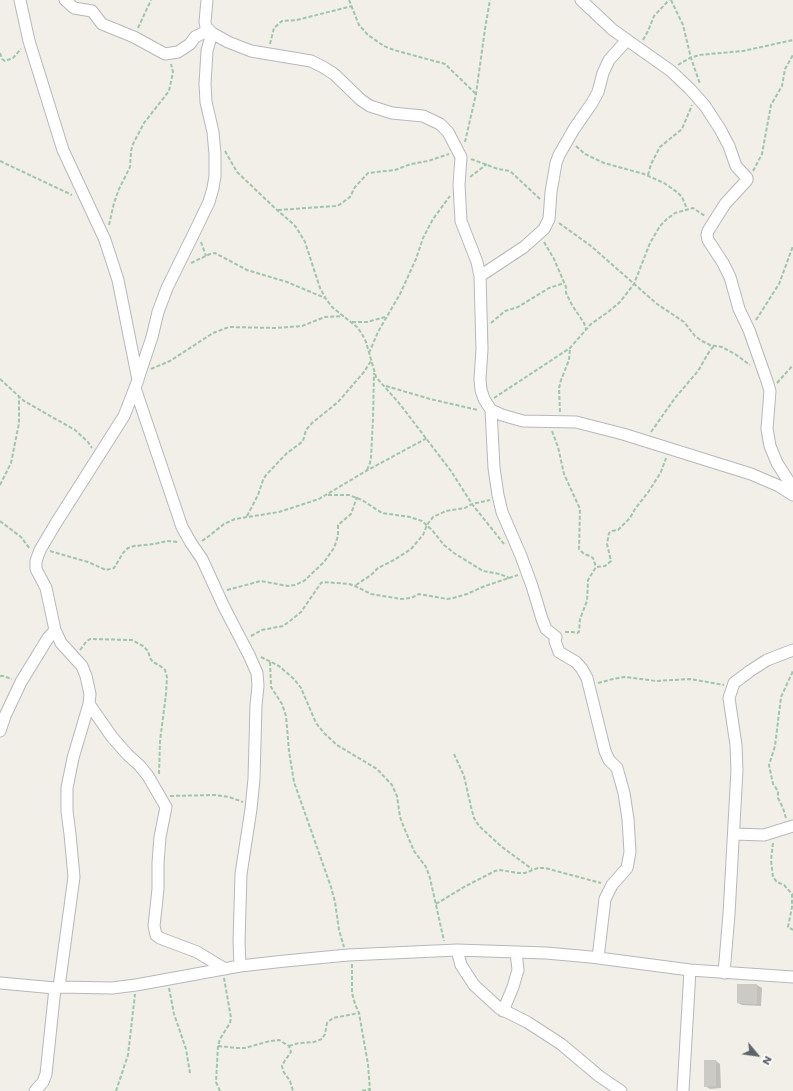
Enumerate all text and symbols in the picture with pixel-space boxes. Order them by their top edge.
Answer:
north arrow [737,1035,777,1075]
text: N [758,1053,776,1068]

